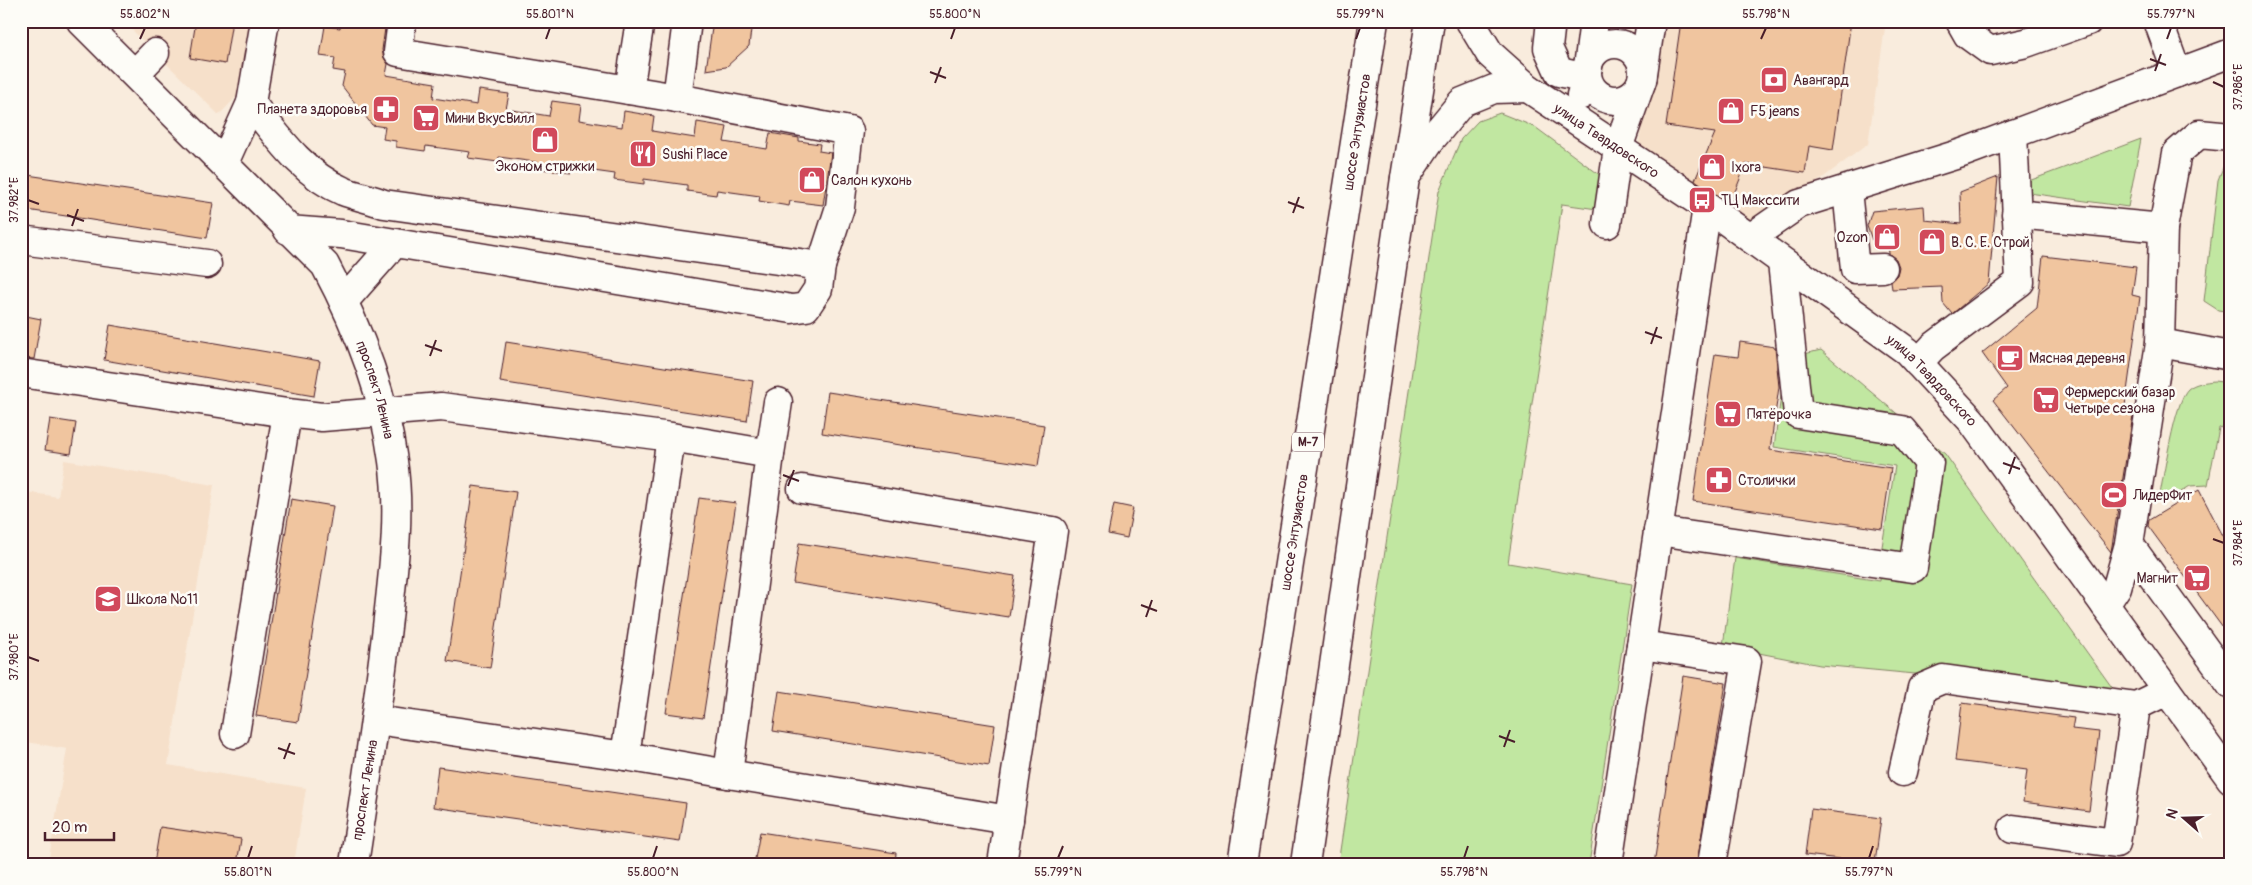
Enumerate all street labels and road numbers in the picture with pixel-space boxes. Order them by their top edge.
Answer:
street label: шоссе Энтузиастов [1339,72,1374,191]
street label: улица Твардовского [1550,99,1663,182]
street label: улица Твардовского [1882,330,1981,430]
street label: проспект Ленина [353,338,398,440]
road number: М-7 [1292,432,1324,452]
street label: шоссе Энтузиастов [1276,472,1312,592]
street label: проспект Ленина [349,738,381,842]

